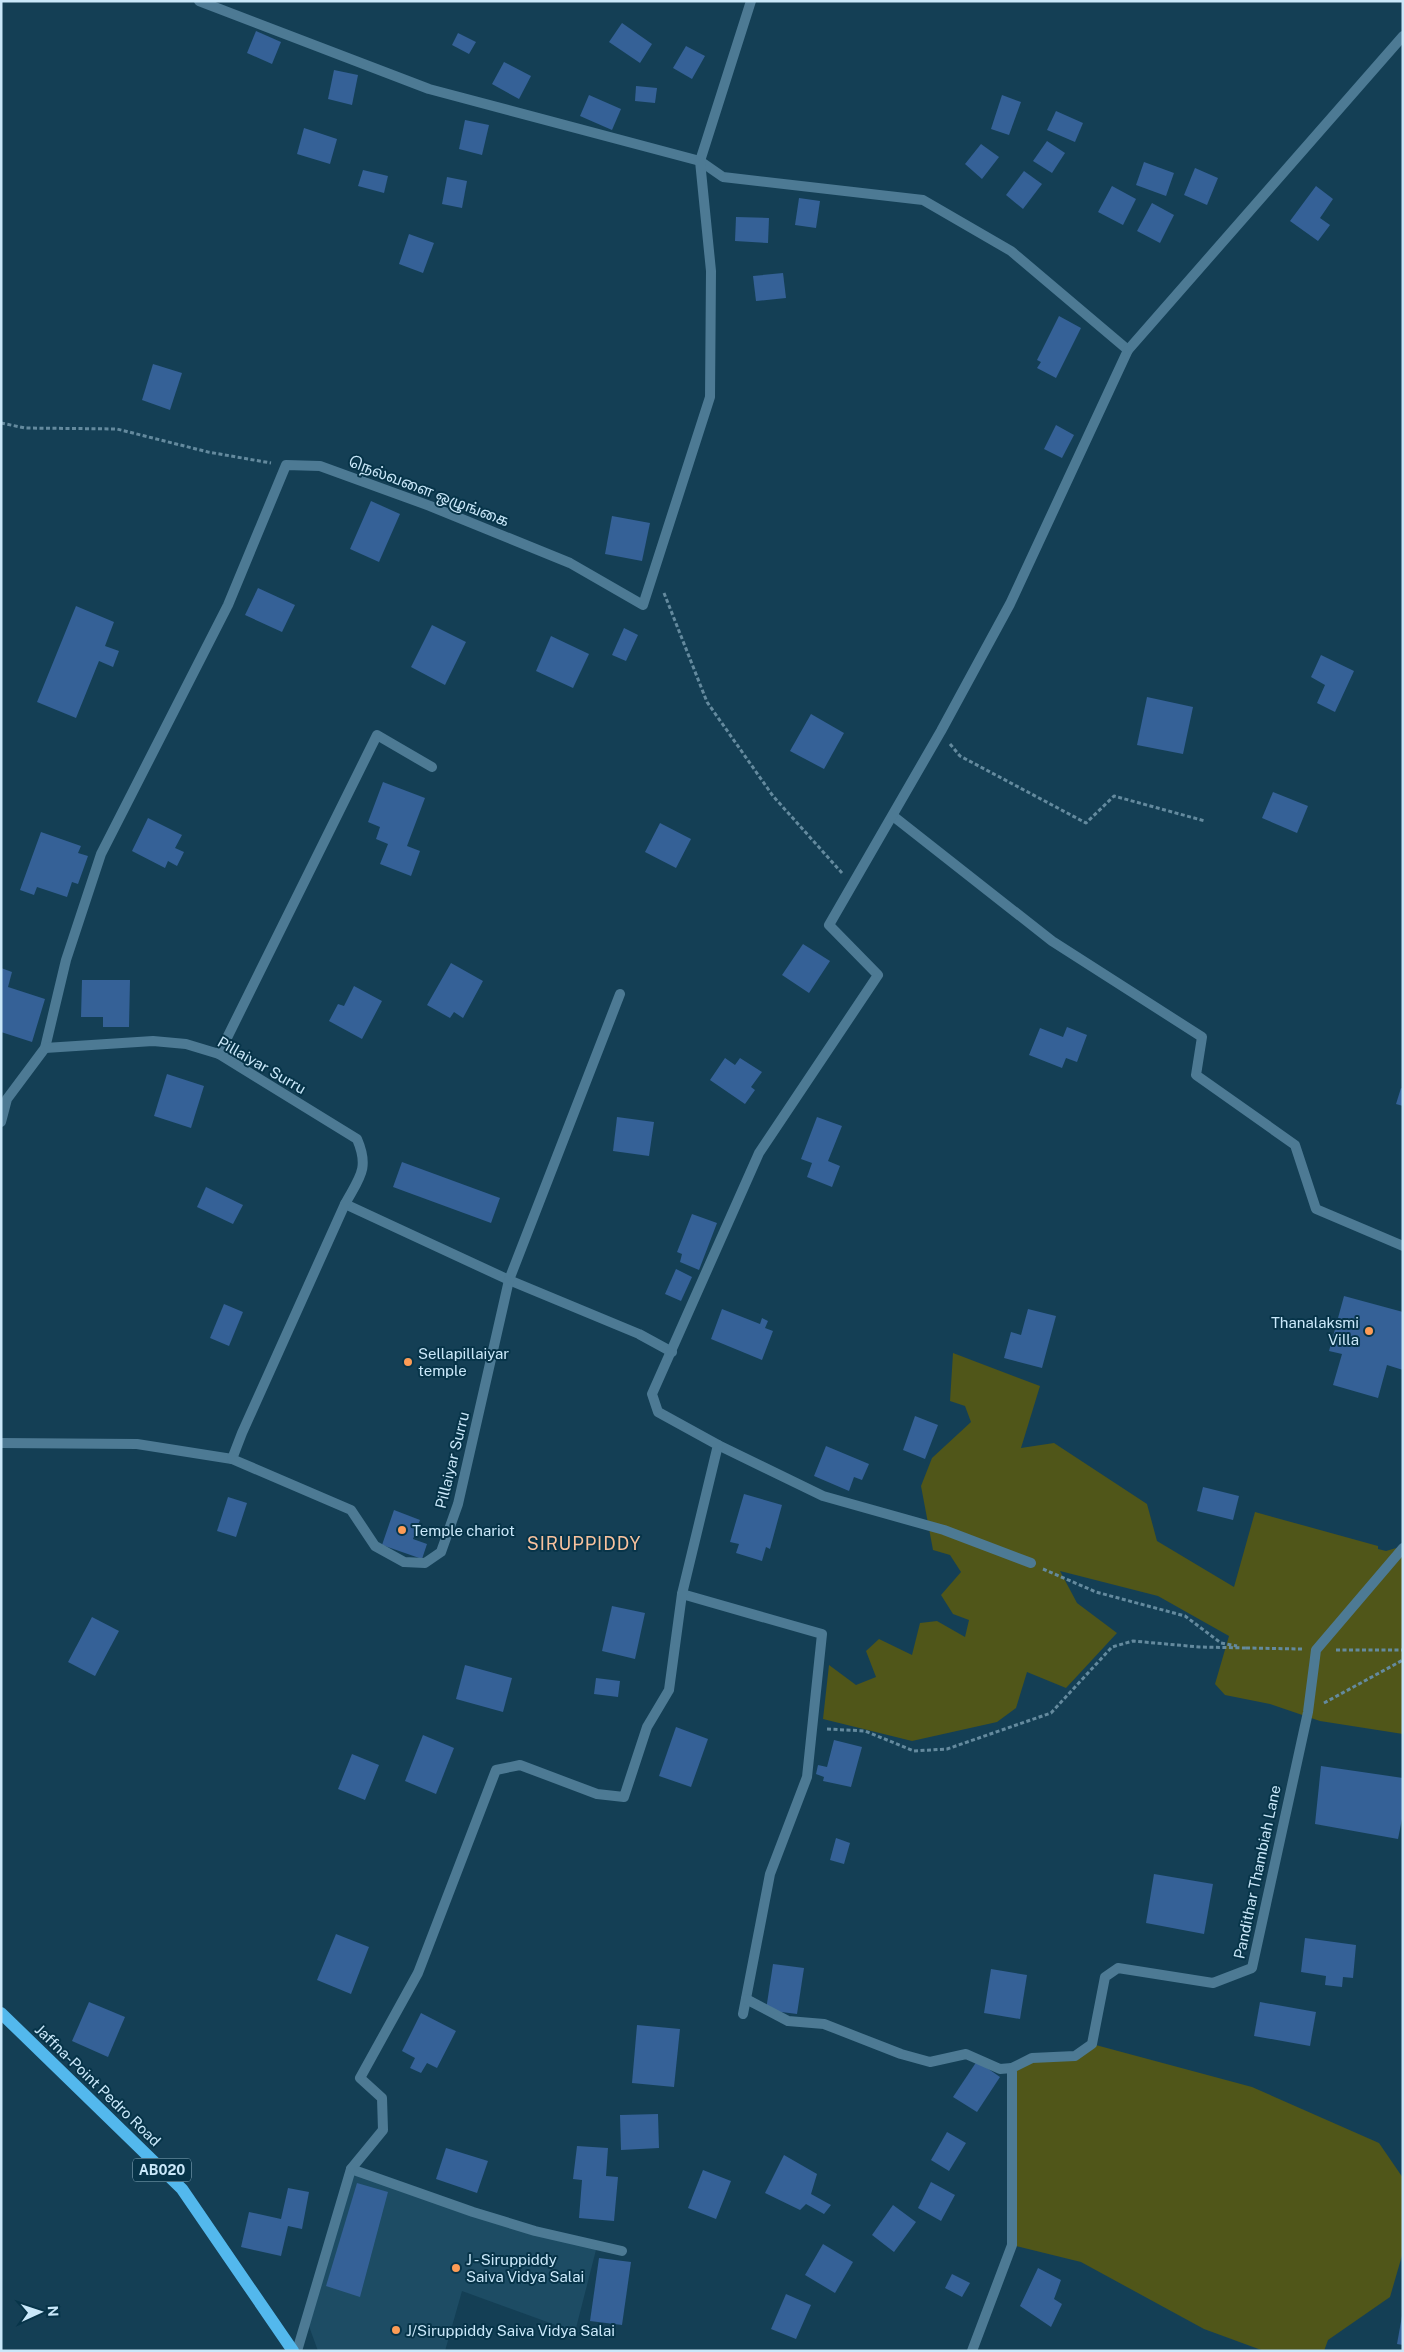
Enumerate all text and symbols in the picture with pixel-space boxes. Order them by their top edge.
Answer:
street label: நெல்வளை ஒழுங்கை [345,453,512,532]
street label: Pillaiyar Surru [215,1033,309,1097]
place label: Thanalaksmi Villa [1271,1314,1359,1348]
marker: Thanalaksmi Villa [1363,1325,1375,1337]
place label: Sellapillaiyar temple [418,1345,509,1379]
marker: Sellapillaiyar temple [402,1356,414,1368]
street label: Pillaiyar Surru [432,1410,472,1510]
place label: Temple chariot [412,1522,515,1539]
marker: Temple chariot [396,1524,408,1536]
district label: SIRUPPIDDY [527,1533,641,1554]
street label: Pandithar Thambiah Lane [1230,1784,1284,1960]
street label: Jaffna-Point Pedro Road [32,2021,164,2149]
road number: AB020 [133,2158,191,2182]
place label: J - Siruppiddy Saiva Vidya Salai [466,2251,584,2285]
marker: J - Siruppiddy Saiva Vidya Salai [450,2262,462,2274]
north arrow [15,2287,65,2337]
text: N [45,2305,61,2317]
place label: J/Siruppiddy Saiva Vidya Salai [406,2322,615,2339]
marker: J/Siruppiddy Saiva Vidya Salai [390,2324,402,2336]

